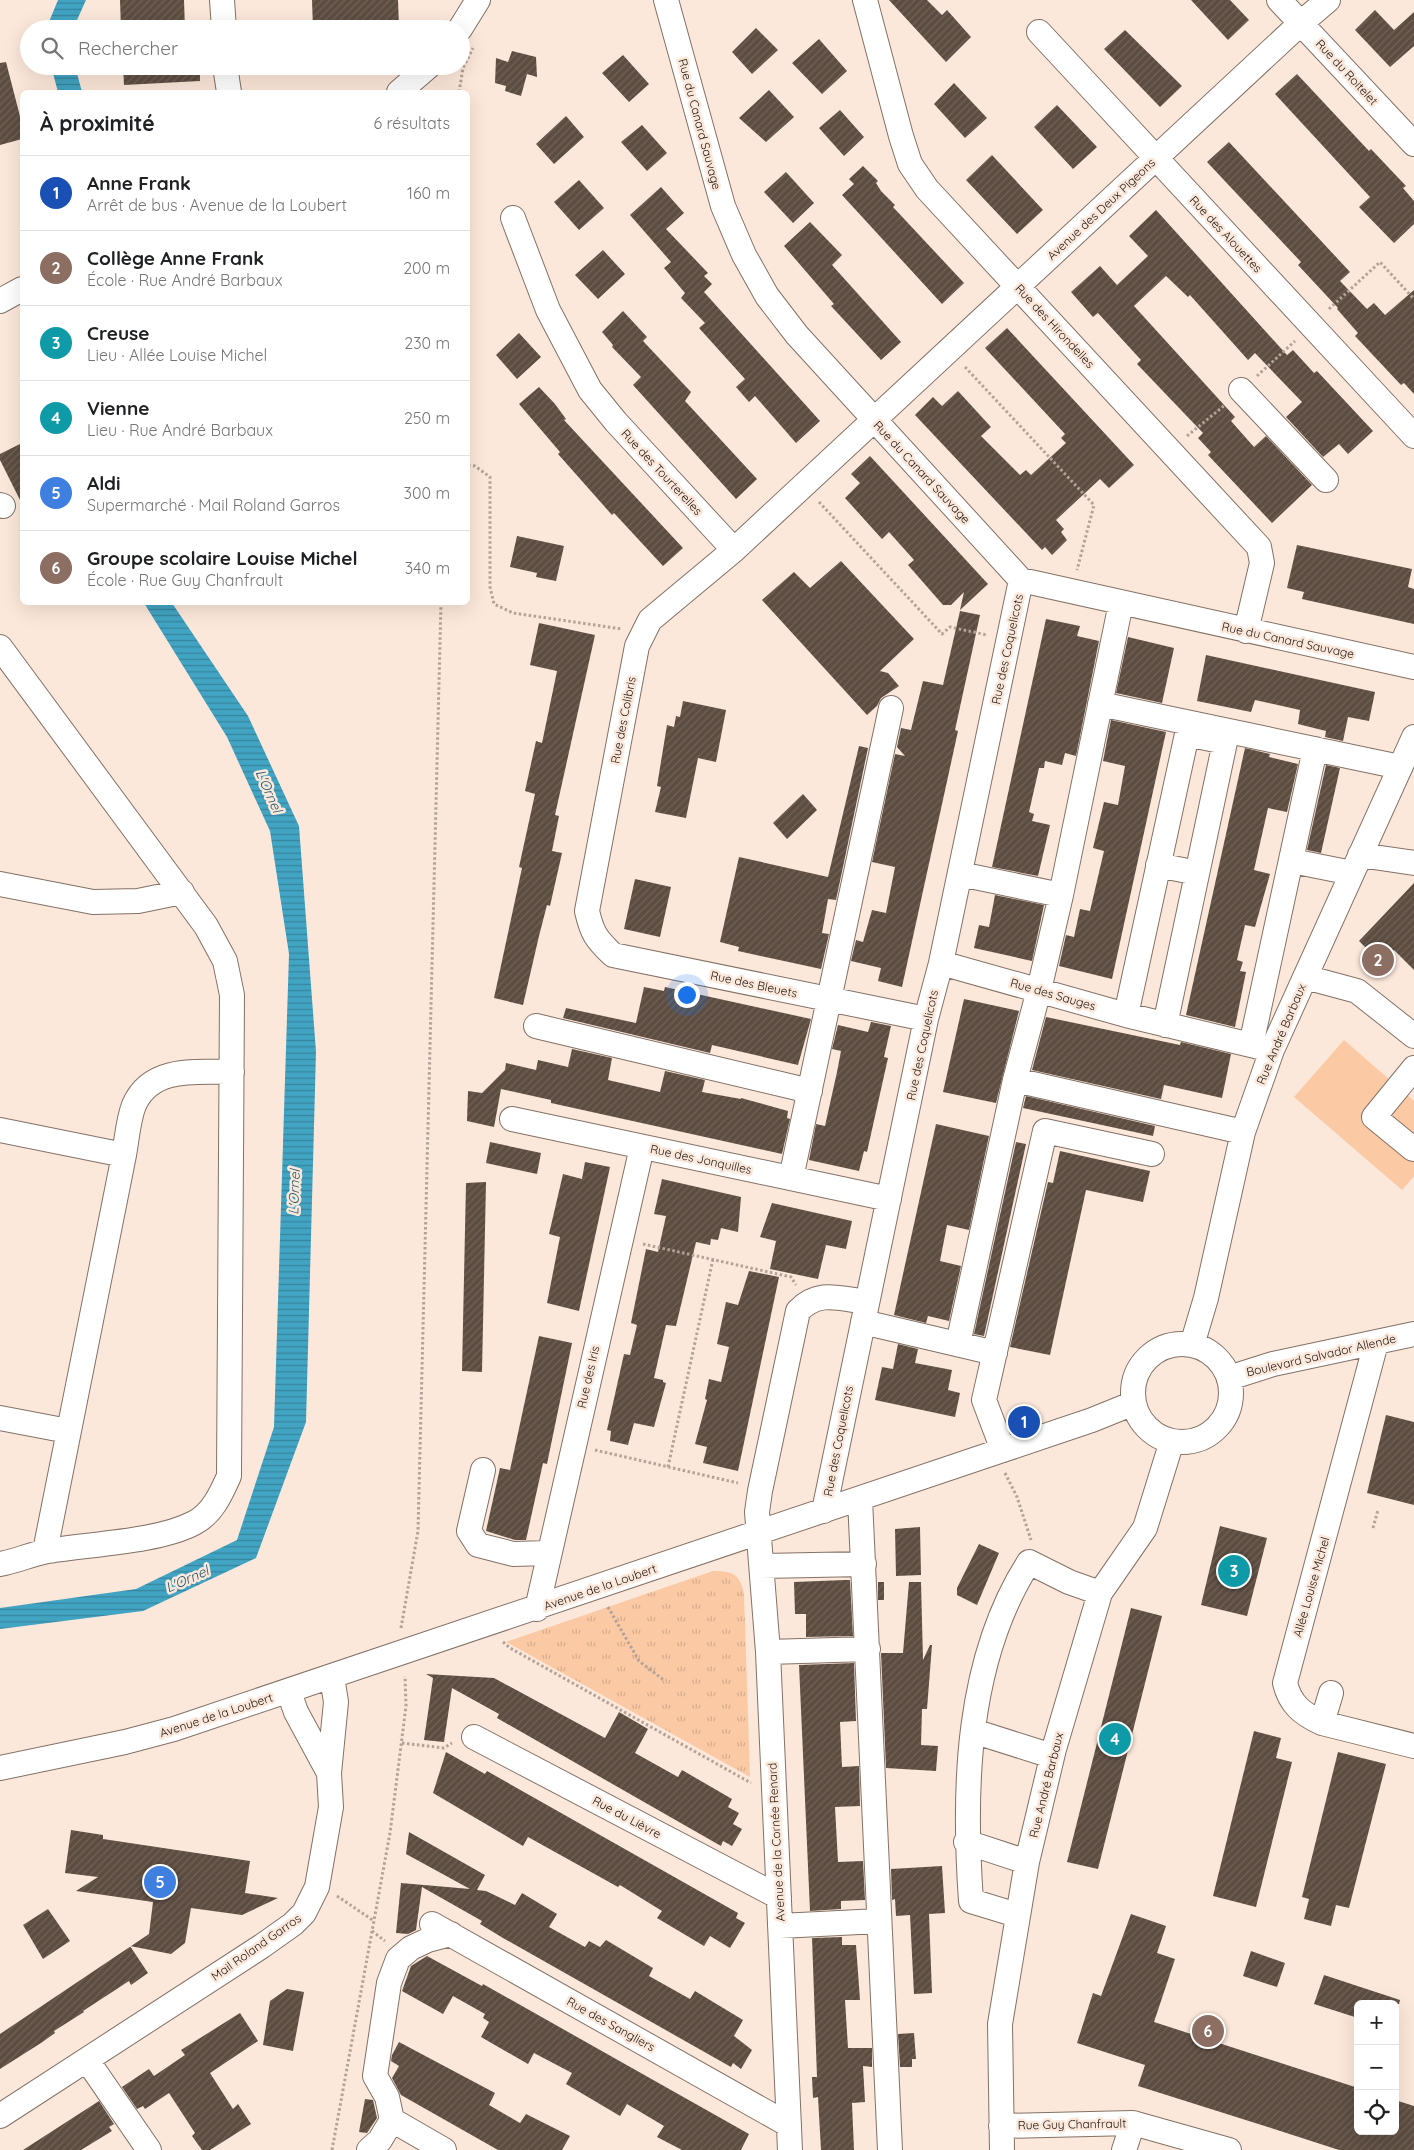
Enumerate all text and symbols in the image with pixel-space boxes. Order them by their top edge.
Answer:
search box [20,20,470,75]
icon: search [38,34,66,62]
text: Rechercher [78,36,178,60]
street label: Rue du Roitelet [1313,36,1381,108]
street label: Rue du Canard Sauvage [675,57,725,191]
text: À proximité [40,110,155,136]
text: 6 résultats [374,113,450,133]
street label: Avenue des Deux Pigeons [1044,155,1158,263]
text: Anne Frank [87,171,191,195]
text: 1 [53,183,59,203]
text: 160 m [407,183,450,203]
street label: Rue des Alouettes [1187,192,1266,276]
text: Arrêt de bus · Avenue de la Loubert [87,195,347,215]
text: Collège Anne Frank [87,246,264,270]
text: 2 [51,258,61,278]
text: 200 m [403,258,450,278]
text: École · Rue André Barbaux [87,270,282,290]
street label: Rue des Hirondelles [1012,281,1098,371]
text: Creuse [87,321,149,345]
text: 3 [52,333,60,353]
text: 230 m [404,333,450,353]
text: Lieu · Allée Louise Michel [87,345,267,365]
text: Vienne [87,396,149,420]
text: 4 [51,408,61,428]
text: 250 m [404,408,450,428]
street label: Rue du Canard Sauvage [870,418,974,527]
text: Lieu · Rue André Barbaux [87,420,273,440]
street label: Rue des Tourterelles [618,426,706,518]
text: Aldi [87,471,121,495]
text: 5 [51,483,61,503]
text: 300 m [404,483,450,503]
text: Supermarché · Mail Roland Garros [87,495,340,515]
text: Groupe scolaire Louise Michel [87,546,358,570]
text: 6 [52,558,60,578]
text: 340 m [405,558,450,578]
text: École · Rue Guy Chanfrault [87,570,283,590]
street label: Rue des Coquelicots [988,592,1026,706]
street label: Rue du Canard Sauvage [1220,619,1356,661]
street label: Rue des Colibris [607,675,639,765]
water label: L'Ornel [252,767,287,817]
pin: 2 [1362,941,1394,979]
street label: Rue des Bleuets [709,967,799,1001]
street label: Rue des Sauges [1009,975,1098,1013]
street label: Rue André Barbaux [1253,981,1309,1087]
your location [674,982,700,1008]
street label: Rue des Coquelicots [903,988,941,1102]
street label: Rue des Jonquilles [649,1141,753,1177]
water label: L'Ornel [284,1167,304,1215]
street label: Boulevard Salvador Allende [1245,1330,1398,1380]
street label: Rue des Iris [574,1344,603,1410]
street label: Rue des Coquelicots [820,1384,856,1498]
pin: 1 [1008,1403,1040,1441]
street label: Allée Louise Michel [1289,1535,1333,1639]
pin: 3 [1218,1552,1250,1590]
water label: L'Ornel [163,1561,213,1596]
street label: Avenue de la Loubert [542,1561,658,1613]
street label: Avenue de la Loubert [157,1690,275,1740]
pin: 4 [1099,1720,1131,1758]
street label: Rue André Barbaux [1026,1731,1066,1839]
street label: Avenue de la Cornée Renard [764,1762,788,1922]
street label: Rue du Lièvre [590,1793,664,1841]
pin: 5 [144,1863,176,1901]
street label: Mail Roland Garros [208,1910,304,1984]
street label: Rue des Sangliers [564,1994,658,2055]
map controls [1354,2000,1399,2135]
button: + [1354,2000,1399,2045]
pin: 6 [1192,2012,1224,2050]
button: − [1354,2045,1399,2090]
button: locate [1354,2090,1399,2135]
street label: Rue Guy Chanfrault [1018,2116,1126,2132]

